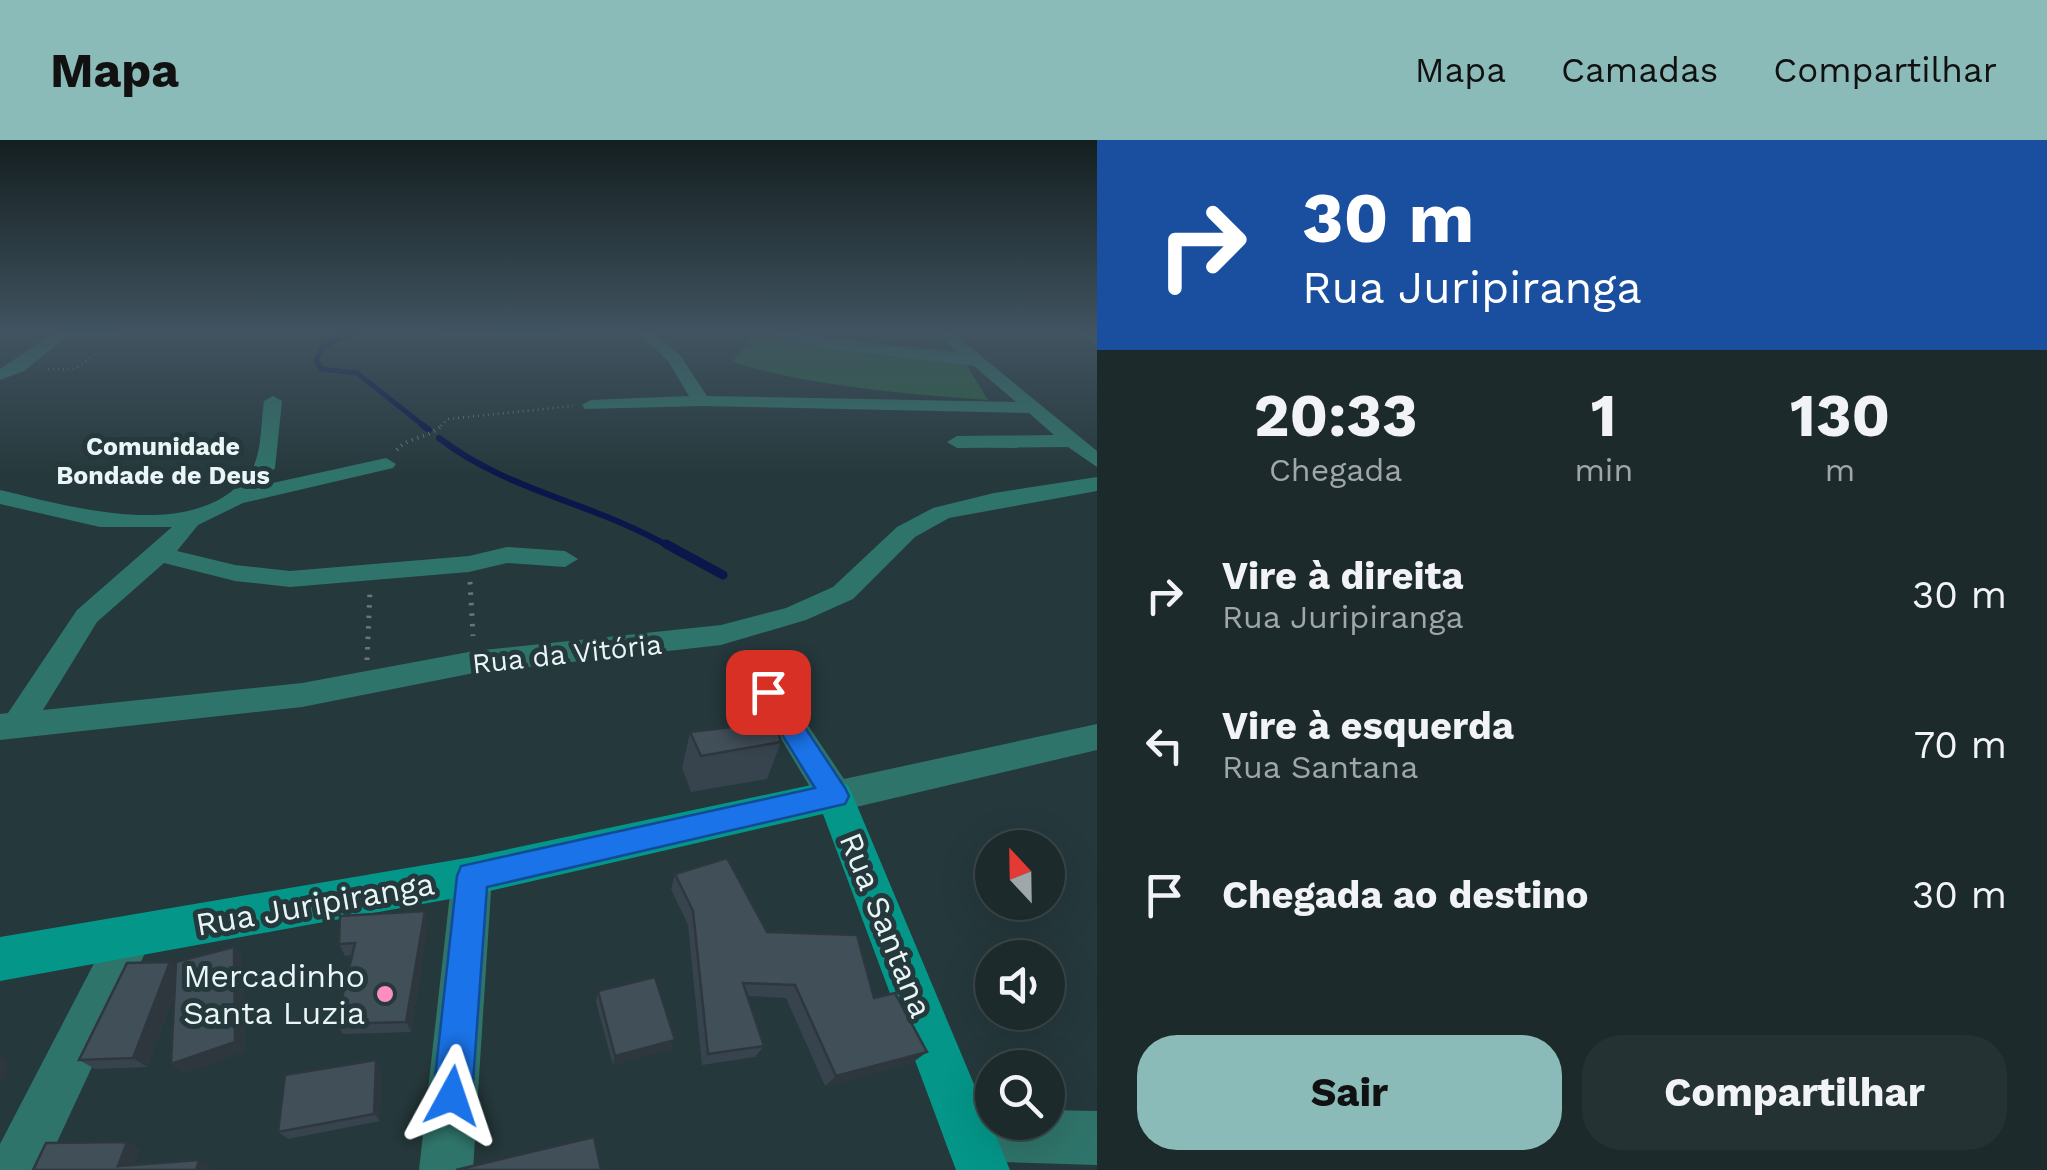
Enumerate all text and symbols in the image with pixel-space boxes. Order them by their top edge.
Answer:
text: Mapa [50,42,179,99]
text: Mapa [1415,49,1506,91]
text: Camadas [1561,49,1718,91]
text: Compartilhar [1773,49,1997,91]
text: 30 m [1302,177,1474,259]
icon: right [1137,180,1267,310]
text: Rua Juripiranga [1302,261,1642,314]
text: 20:33 [1254,380,1418,451]
text: 1 [1591,380,1617,451]
text: 130 [1790,380,1890,451]
district label: Comunidade Bondade de Deus [56,432,270,490]
text: Chegada [1269,451,1402,489]
text: min [1574,451,1633,489]
text: m [1825,451,1855,489]
text: Vire à direita [1222,554,1463,598]
icon: right [1137,568,1192,623]
text: 30 m [1912,573,2007,617]
text: Rua Juripiranga [1222,598,1464,636]
street label: Rua da Vitória [471,628,664,680]
pin [726,650,811,735]
icon: arrive [741,665,796,720]
text: Vire à esquerda [1222,704,1514,748]
icon: left [1137,718,1192,773]
text: 70 m [1914,723,2007,767]
text: Rua Santana [1222,748,1418,786]
street label: Rua Santana [832,827,940,1023]
north arrow [975,830,1065,920]
map controls [975,830,1065,1140]
street label: Rua Juripiranga [193,864,437,944]
icon: arrive [1137,868,1192,923]
text: Chegada ao destino [1222,873,1589,917]
text: 30 m [1912,873,2007,917]
button: sound [975,940,1065,1030]
place label: Mercadinho Santa Luzia [183,957,365,1032]
marker: Mercadinho Santa Luzia [374,983,396,1005]
button: Sair [1137,1035,1562,1150]
button: Compartilhar [1582,1035,2007,1150]
position arrow [400,1044,504,1148]
button: search [975,1050,1065,1140]

